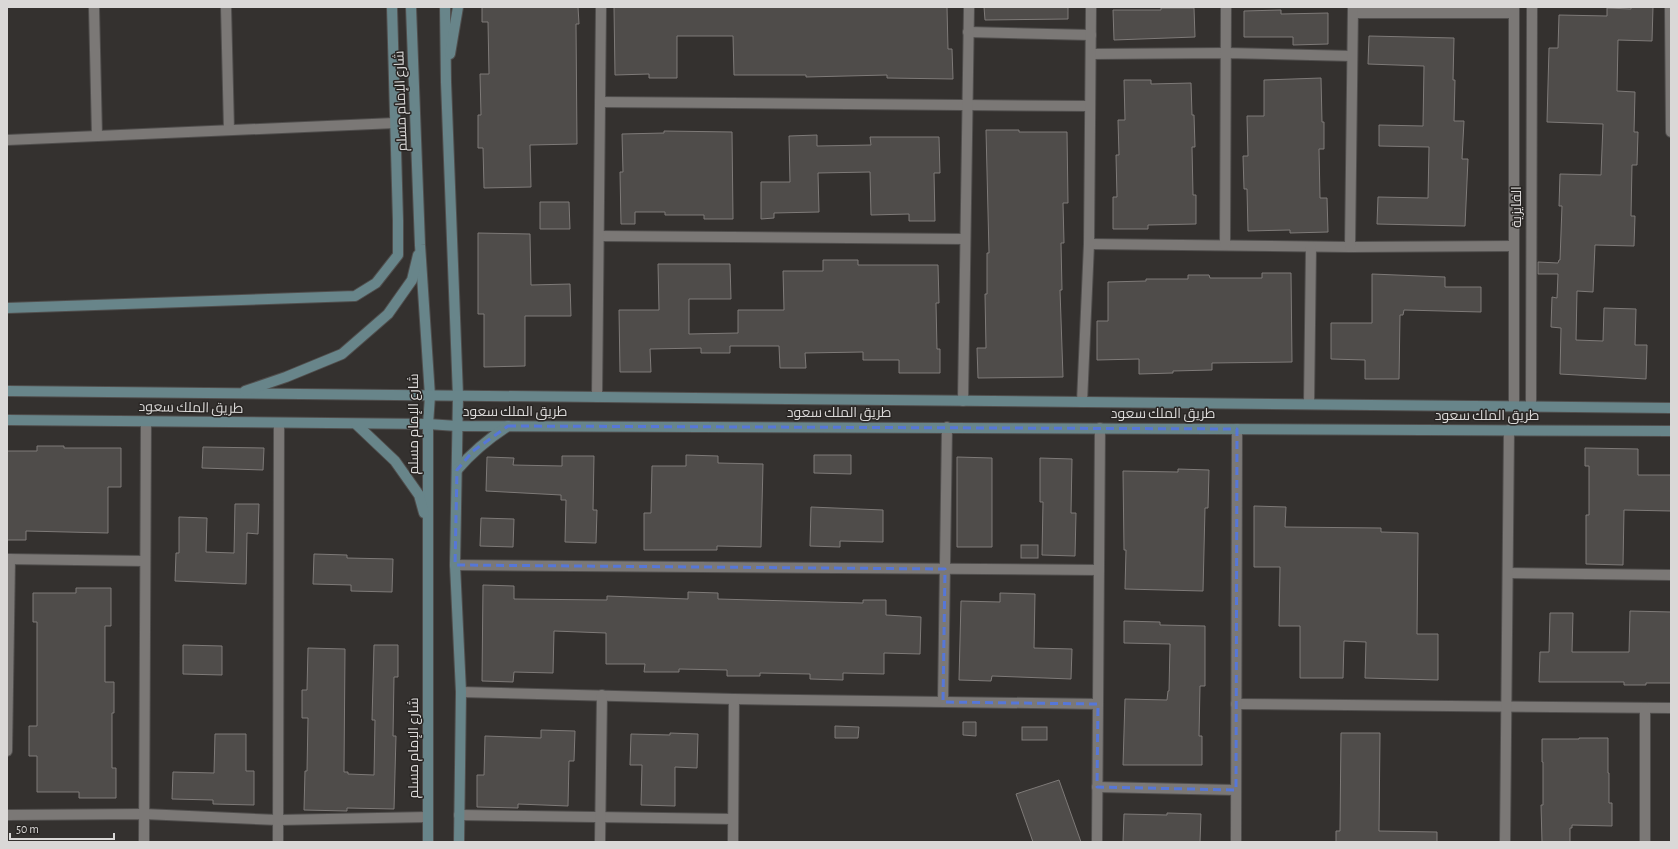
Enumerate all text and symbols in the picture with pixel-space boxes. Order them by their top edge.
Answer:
street label: شارع الإمام مسلم [392,50,412,152]
street label: الفايزية [1510,186,1524,228]
street label: شارع الإمام مسلم [407,374,423,474]
street label: طريق الملك سعود [138,400,243,417]
street label: طريق الملك سعود [463,405,567,420]
street label: طريق الملك سعود [787,406,891,421]
street label: طريق الملك سعود [1111,407,1215,422]
street label: طريق الملك سعود [1435,409,1539,424]
street label: شارع الإمام مسلم [407,698,423,798]
scale bar [10,815,114,841]
text: 50 m [16,823,39,835]

